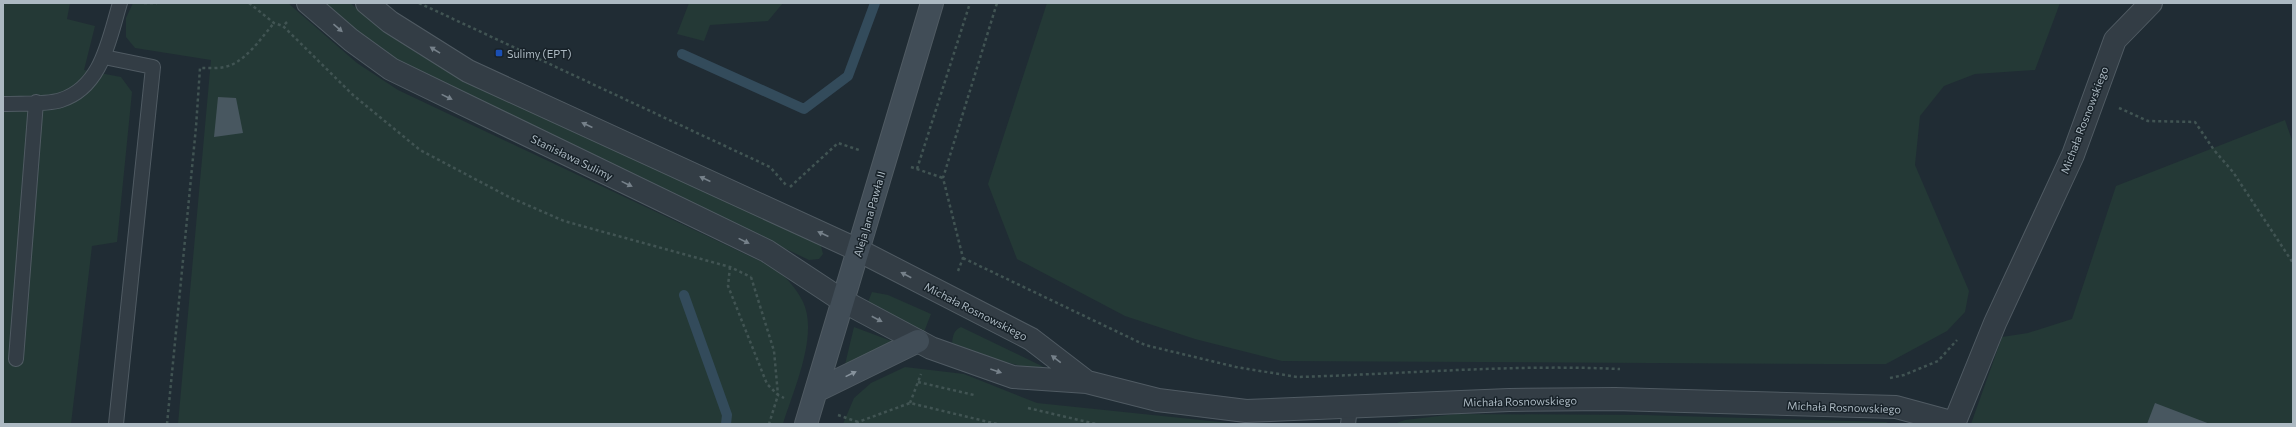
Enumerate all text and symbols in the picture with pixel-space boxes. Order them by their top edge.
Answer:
one-way arrow [332,24,343,33]
one-way arrow [429,47,441,54]
place label: Sulimy (EPT) [507,47,571,60]
marker: Sulimy (EPT) [494,48,504,58]
street label: Michała Rosnowskiego [2058,64,2111,176]
one-way arrow [441,94,453,100]
one-way arrow [581,122,592,128]
street label: Stanisława Sulimy [529,132,615,183]
street label: Aleja Jana Pawła II [851,170,888,259]
one-way arrow [699,176,711,182]
one-way arrow [621,181,633,187]
one-way arrow [817,231,829,237]
one-way arrow [739,238,750,244]
one-way arrow [900,272,912,279]
street label: Michała Rosnowskiego [922,279,1030,343]
one-way arrow [871,316,883,323]
one-way arrow [1051,354,1062,363]
one-way arrow [990,368,1002,374]
one-way arrow [846,371,857,377]
street label: Michała Rosnowskiego [1463,393,1578,408]
street label: Michała Rosnowskiego [1787,399,1902,415]

